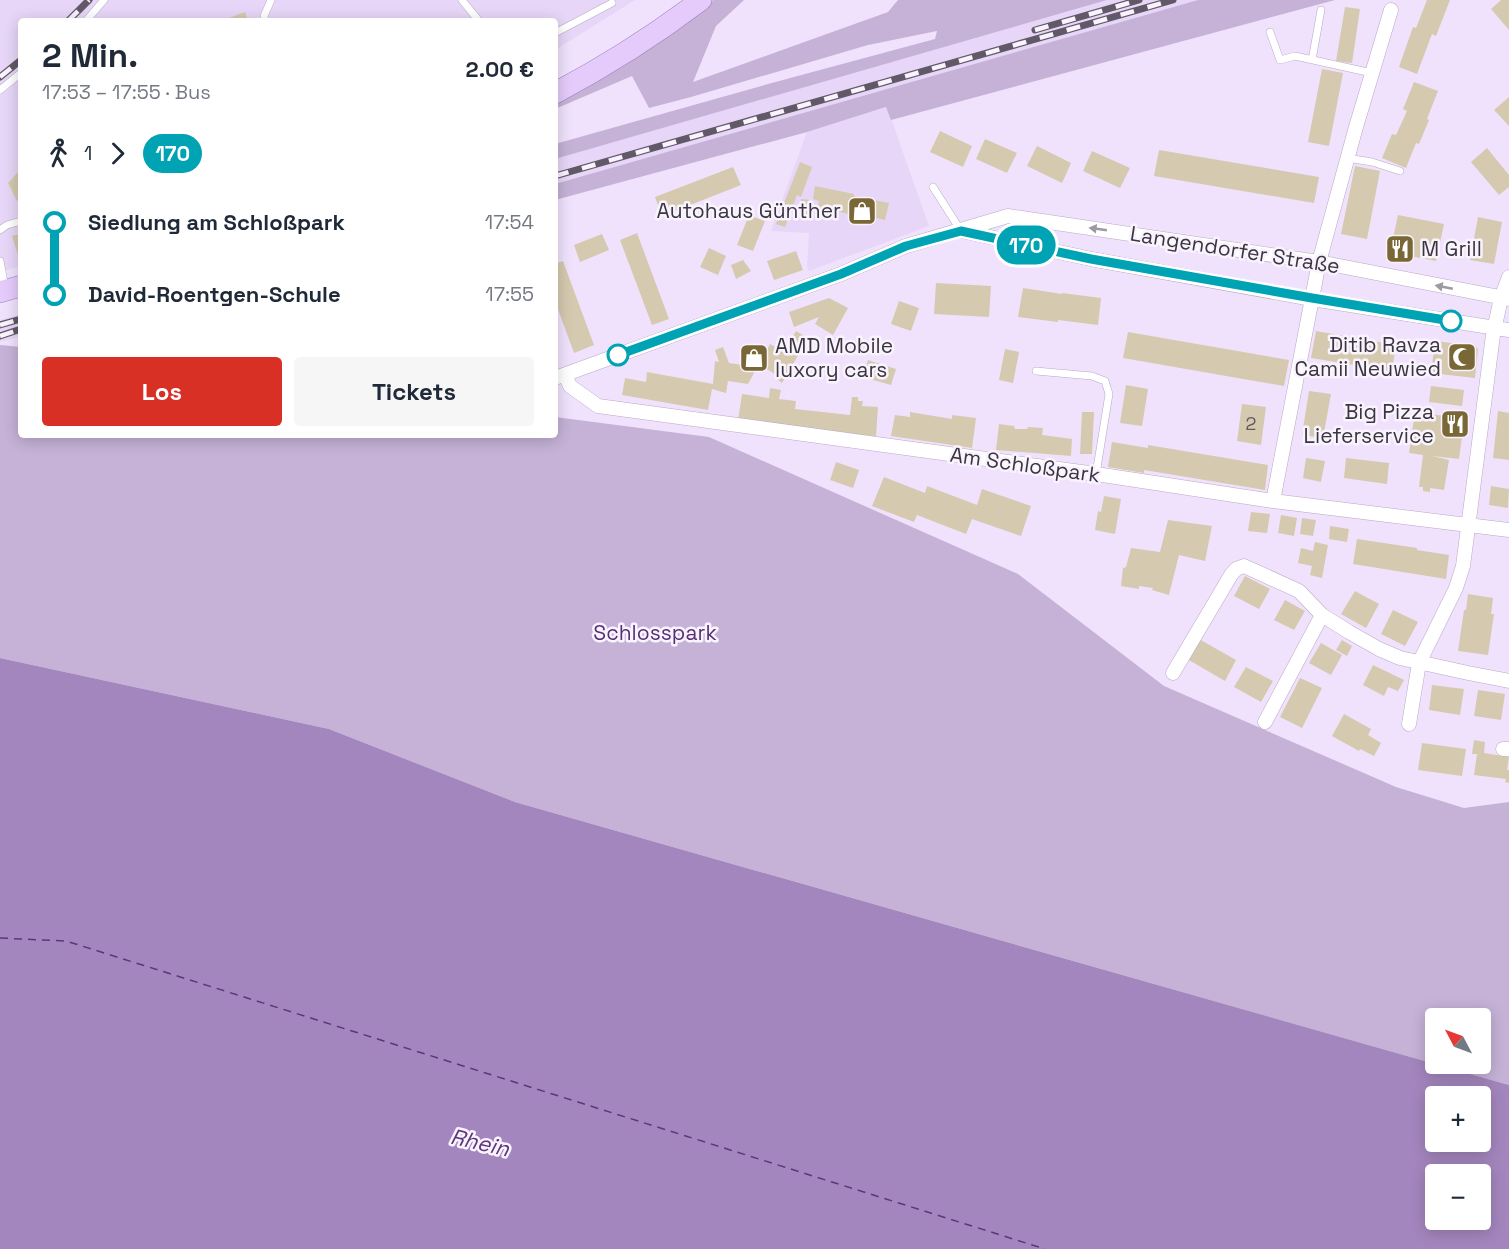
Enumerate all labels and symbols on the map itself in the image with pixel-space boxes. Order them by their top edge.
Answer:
shop icon: Autohaus Günther [846,195,878,227]
place label: Autohaus Günther [656,197,841,224]
street label: Langendorfer Straße [1128,220,1342,279]
one-way arrow [1089,224,1108,233]
line badge: 170 [992,226,1060,264]
restaurant icon: M Grill [1384,233,1416,265]
place label: M Grill [1421,235,1482,262]
one-way arrow [1434,282,1453,291]
unlabelled marker [1440,310,1462,332]
place label: Ditib Ravza Camii Neuwied [1295,331,1441,382]
place label: AMD Mobile luxory cars [775,332,893,383]
mosque icon: Ditib Ravza Camii Neuwied [1446,341,1478,373]
shop icon: AMD Mobile luxory cars [738,342,770,374]
unlabelled marker [607,344,629,366]
place label: Big Pizza Lieferservice [1304,398,1434,449]
restaurant icon: Big Pizza Lieferservice [1439,408,1471,440]
house number: 2 [1246,412,1256,435]
street label: Am Schloßpark [948,441,1102,488]
park label: Schlosspark [593,619,717,646]
north arrow [1425,1008,1491,1074]
water label: Rhein [448,1122,513,1162]

